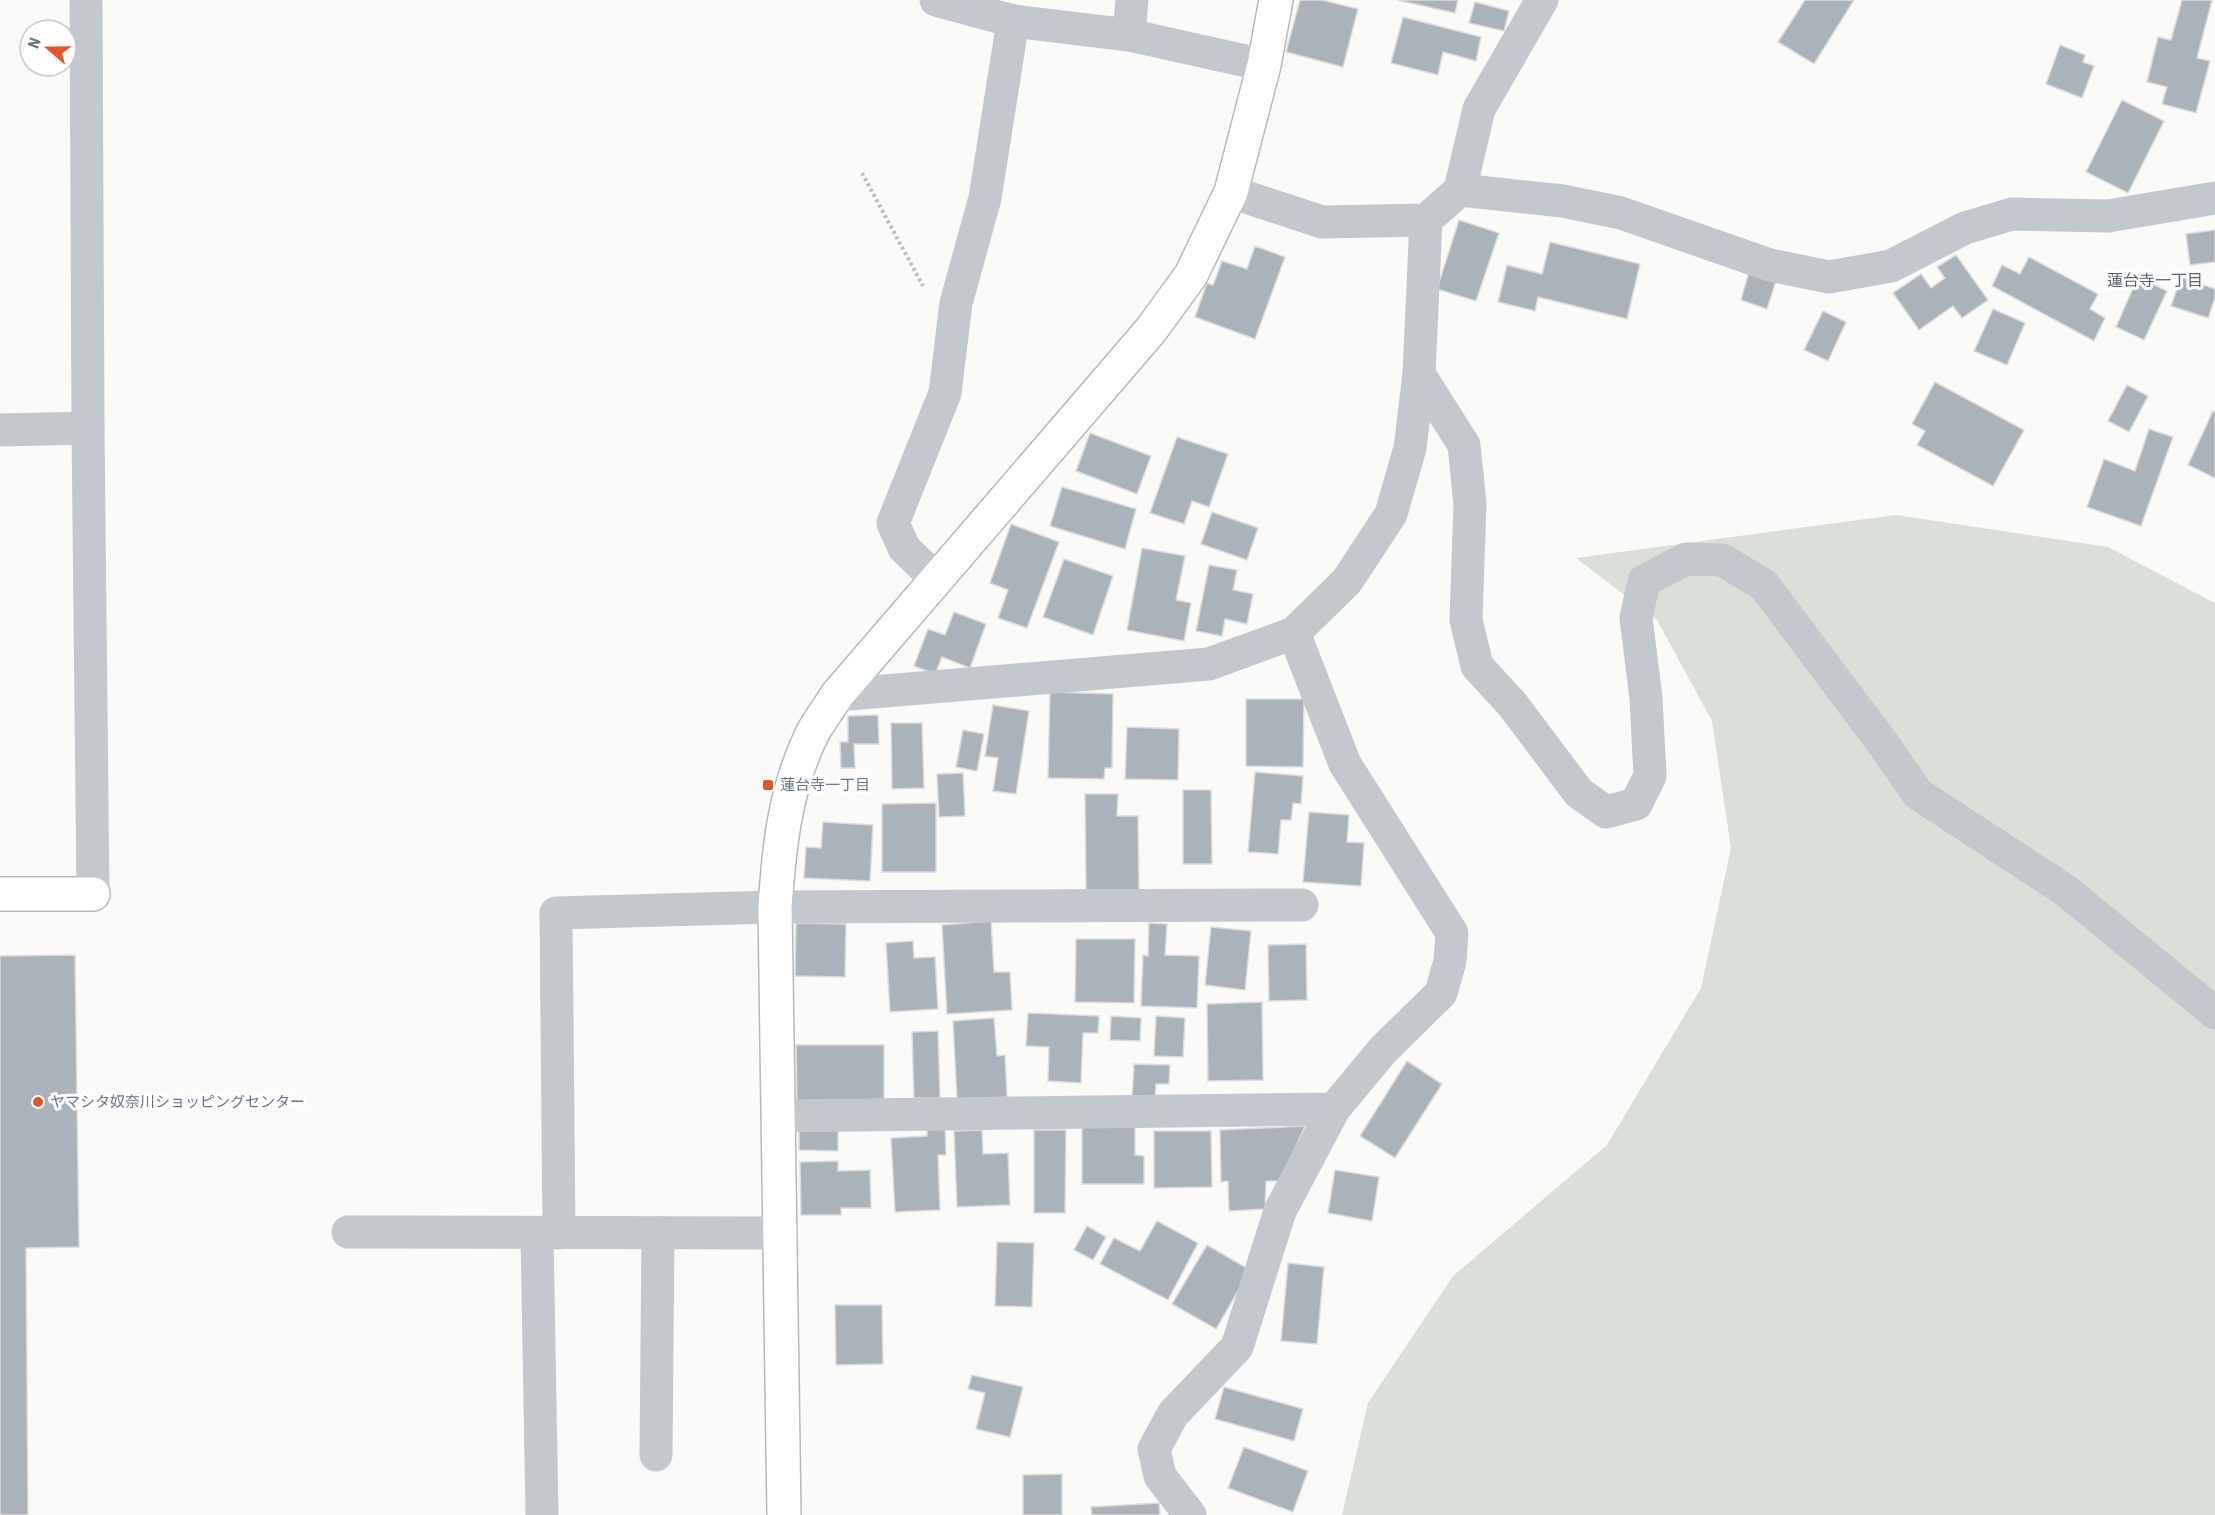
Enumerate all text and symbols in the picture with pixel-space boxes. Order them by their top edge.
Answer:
north arrow [18,18,78,78]
text: N [24,35,45,51]
district label: 蓮台寺一丁目 [2107,271,2203,290]
place label: 蓮台寺一丁目 [780,776,870,794]
marker: 蓮台寺一丁目 [761,778,775,792]
place label: ヤマシタ奴奈川ショッピングセンター [50,1093,305,1111]
marker: ヤマシタ奴奈川ショッピングセンター [31,1095,45,1109]

